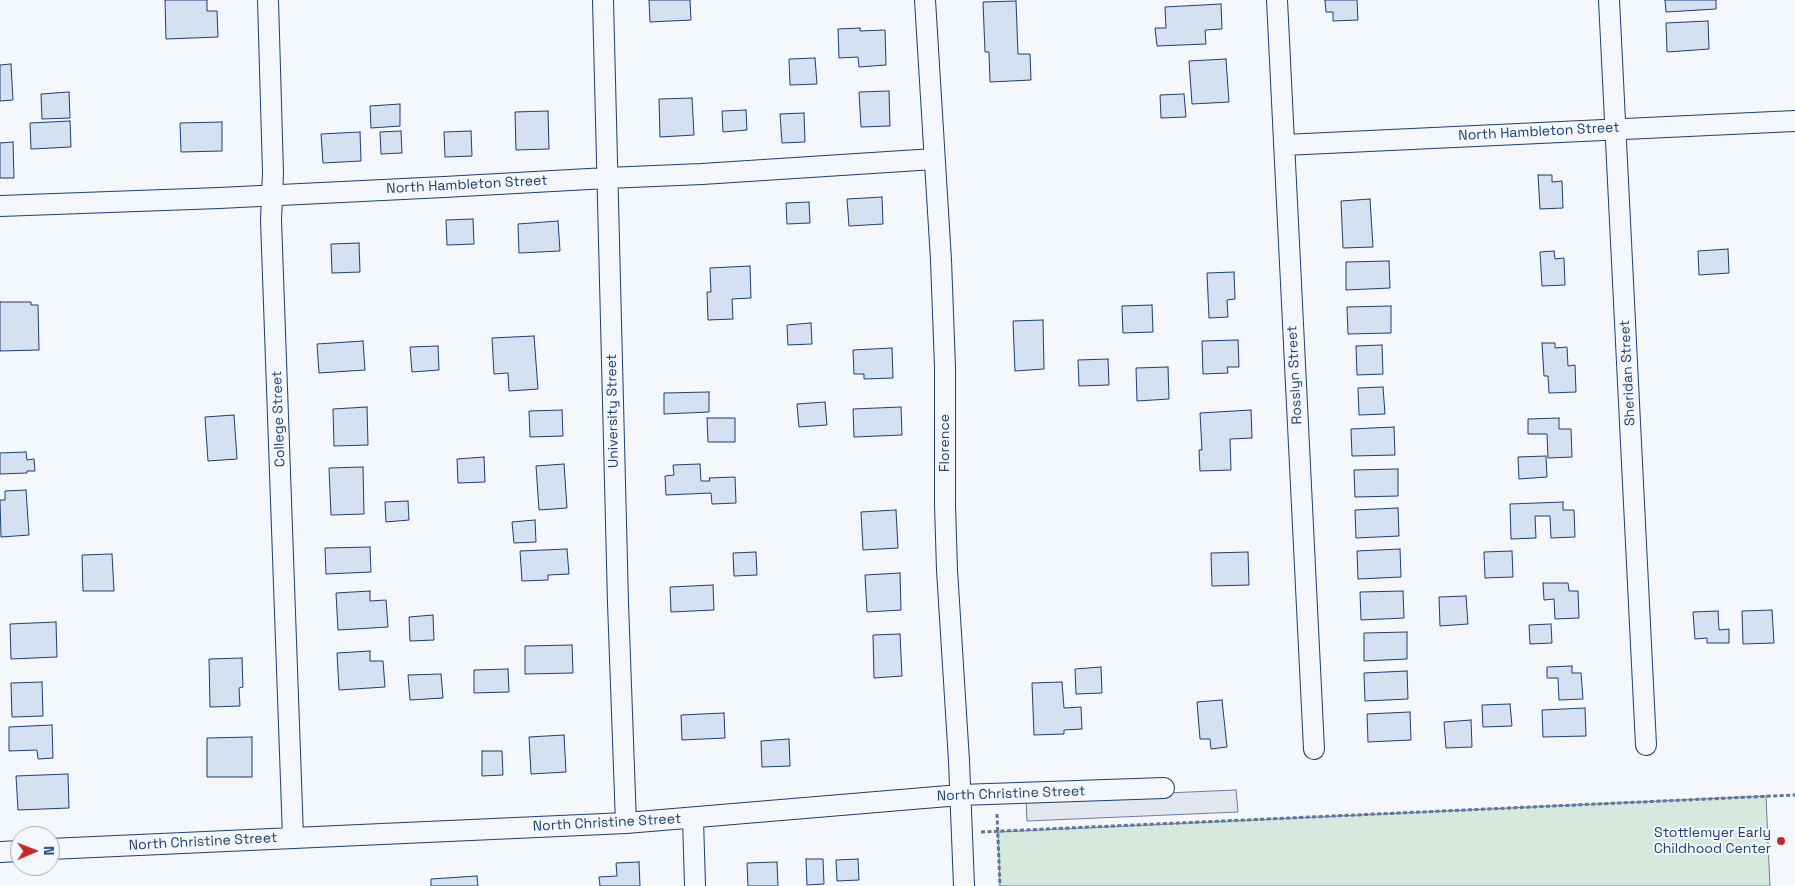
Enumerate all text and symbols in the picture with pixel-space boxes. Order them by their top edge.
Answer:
street label: North Hambleton Street [1458,119,1620,145]
street label: North Hambleton Street [386,172,548,198]
street label: Sheridan Street [1617,320,1639,426]
street label: Rosslyn Street [1284,325,1306,425]
street label: University Street [604,354,622,468]
street label: College Street [269,371,289,467]
street label: Florence [937,414,953,472]
street label: North Christine Street [937,783,1085,805]
street label: North Christine Street [532,811,682,835]
place label: Stottlemyer Early Childhood Center [1654,825,1771,858]
north arrow [10,826,60,876]
street label: North Christine Street [128,830,278,854]
marker: Stottlemyer Early Childhood Center [1775,835,1787,847]
text: N [40,846,58,856]

